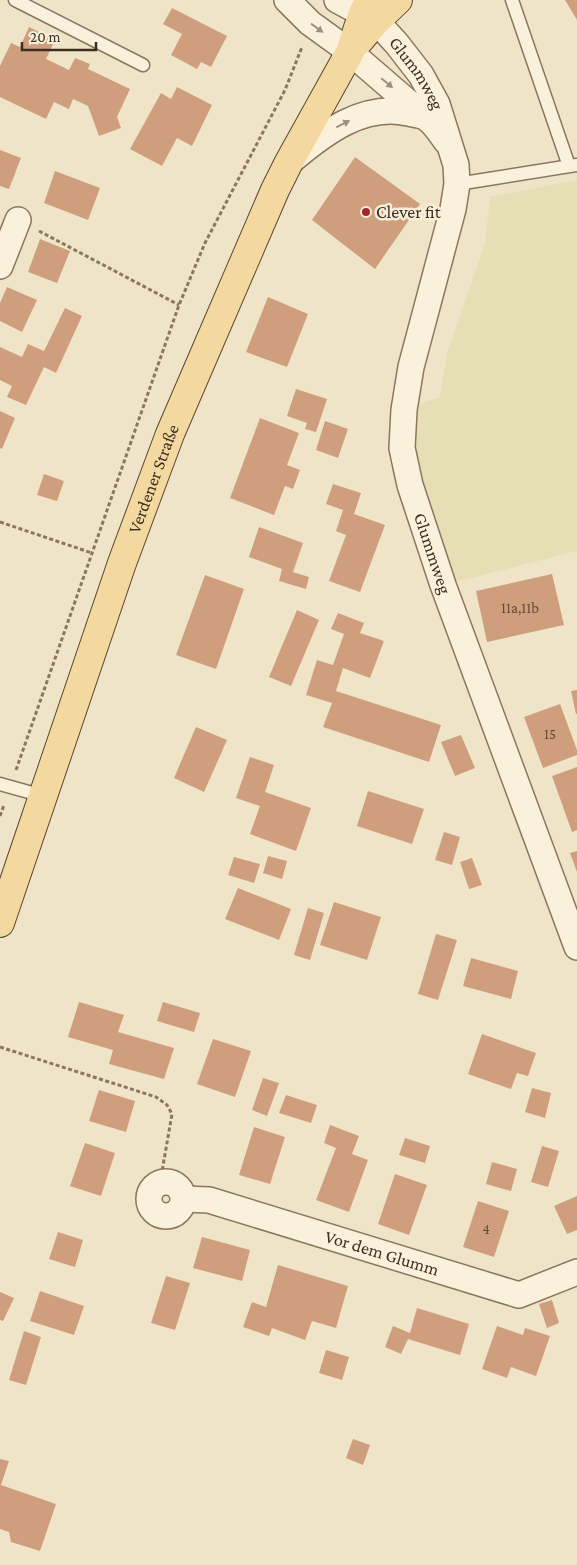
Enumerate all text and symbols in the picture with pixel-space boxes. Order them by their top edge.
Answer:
scale bar [22,20,96,52]
one-way arrow [310,22,323,33]
text: 20 m [30,29,61,45]
street label: Glummweg [385,32,448,112]
one-way arrow [381,77,393,89]
one-way arrow [336,120,350,128]
place label: Clever fit [376,202,442,222]
marker: Clever fit [360,206,372,218]
street label: Verdener Straße [124,421,183,536]
street label: Glummweg [410,510,456,597]
house number: 11a,11b [501,600,539,616]
house number: 15 [544,726,556,742]
house number: 4 [482,1221,490,1237]
street label: Vor dem Glumm [323,1226,442,1280]

